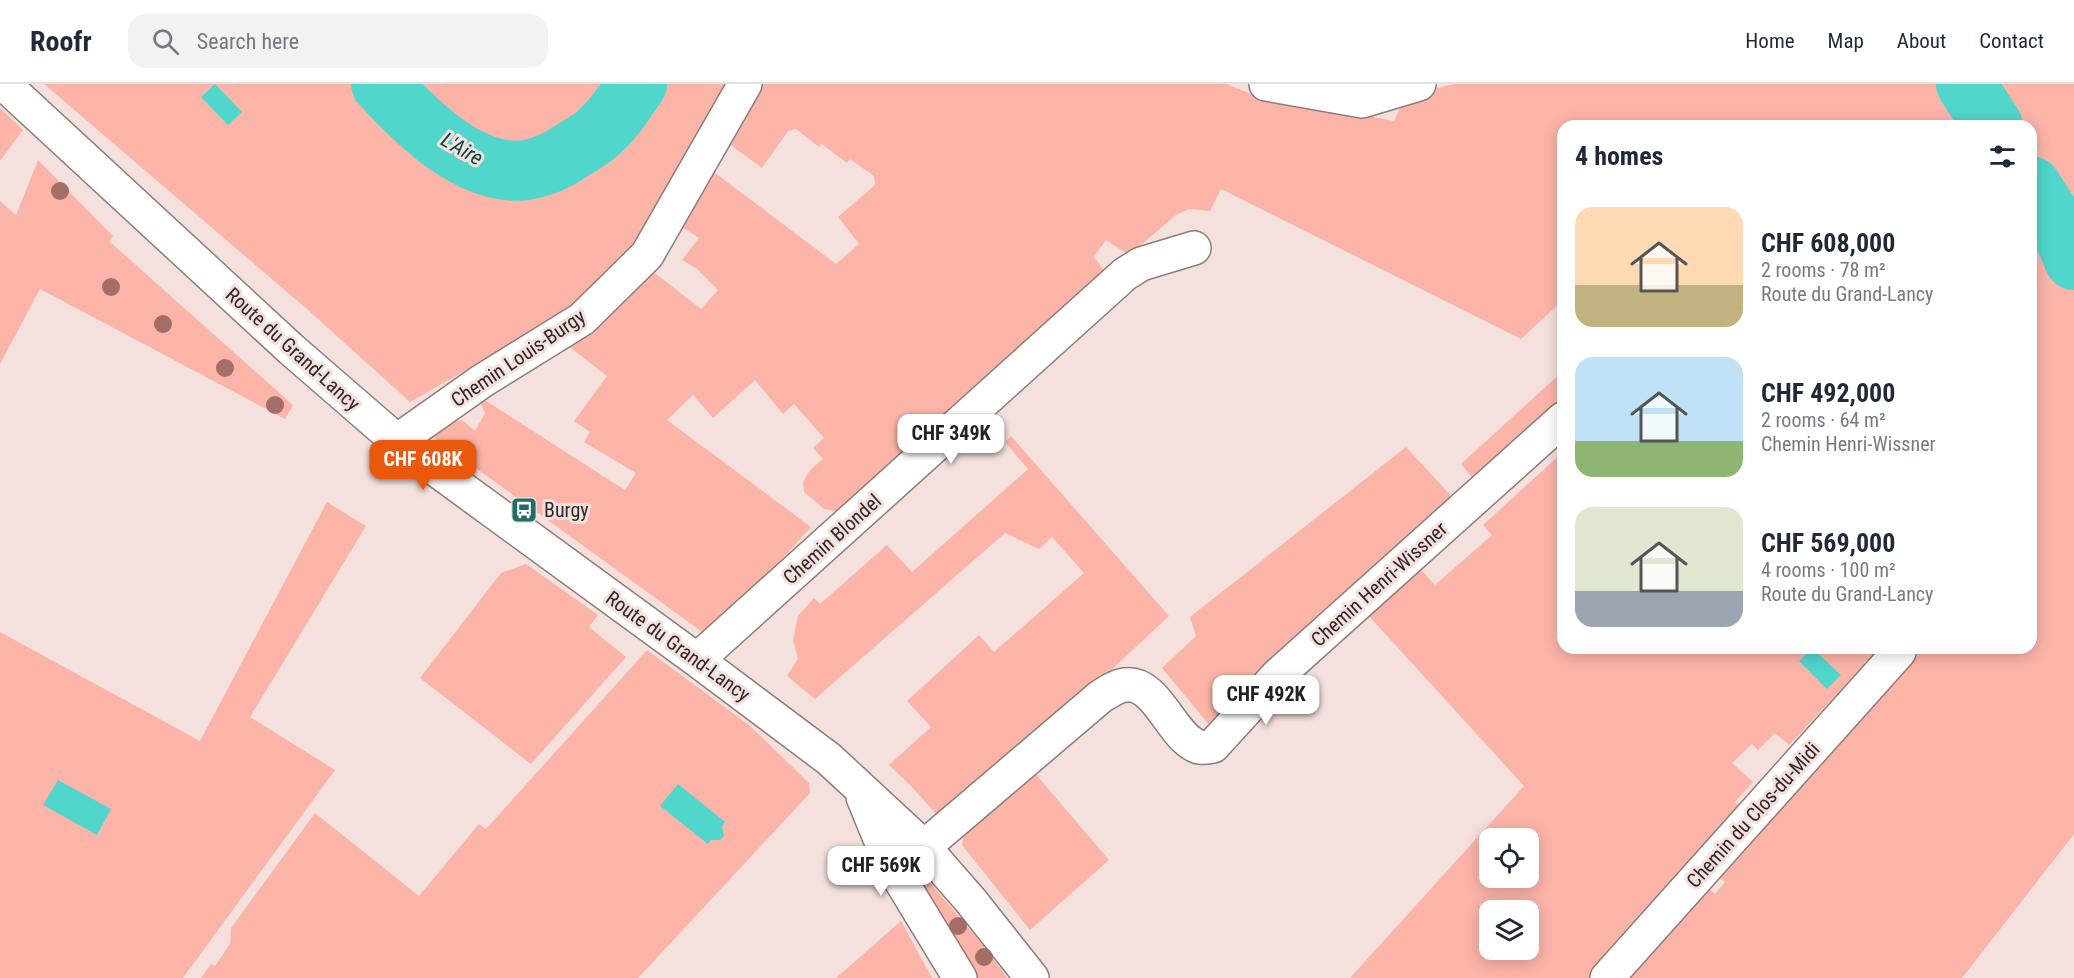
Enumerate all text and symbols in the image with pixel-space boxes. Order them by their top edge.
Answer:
search box [128,14,548,68]
text: Roofr [30,25,92,58]
icon: search [149,25,182,58]
text: Search here [197,29,299,54]
text: Home [1745,29,1795,53]
text: Map [1828,29,1864,53]
text: About [1897,29,1946,53]
text: Contact [1979,29,2044,53]
water label: L'Aire [437,128,487,170]
icon: filters [1986,140,2019,173]
text: 4 homes [1575,141,1663,171]
text: CHF 608,000 [1761,228,1895,258]
icon: home [1623,231,1695,303]
text: 2 rooms · 78 m² [1761,258,1886,282]
street label: Route du Grand-Lancy [221,282,365,416]
text: Route du Grand-Lancy [1761,282,1933,306]
street label: Chemin Louis-Burgy [446,304,590,412]
text: CHF 492,000 [1761,378,1895,408]
icon: home [1623,381,1695,453]
text: 2 rooms · 64 m² [1761,408,1886,432]
pin: CHF 349K [889,414,1013,465]
text: CHF 349K [911,421,991,445]
text: Chemin Henri-Wissner [1761,432,1936,456]
pin: CHF 608K [361,440,485,491]
text: CHF 608K [383,447,463,471]
street label: Chemin Blondel [778,489,886,589]
bus stop icon: Burgy [509,495,539,525]
place label: Burgy [544,498,589,522]
street label: Chemin Henri-Wissner [1306,517,1452,651]
text: CHF 569,000 [1761,528,1895,558]
icon: home [1623,531,1695,603]
text: 4 rooms · 100 m² [1761,558,1896,582]
text: Route du Grand-Lancy [1761,582,1933,606]
street label: Route du Grand-Lancy [601,586,755,706]
pin: CHF 492K [1204,675,1328,726]
text: CHF 492K [1226,682,1306,706]
street label: Chemin du Clos-du-Midi [1681,737,1825,893]
map controls [1479,828,1539,960]
button: locate [1479,828,1539,888]
pin: CHF 569K [819,846,943,897]
text: CHF 569K [841,853,921,877]
button: layers [1479,900,1539,960]

